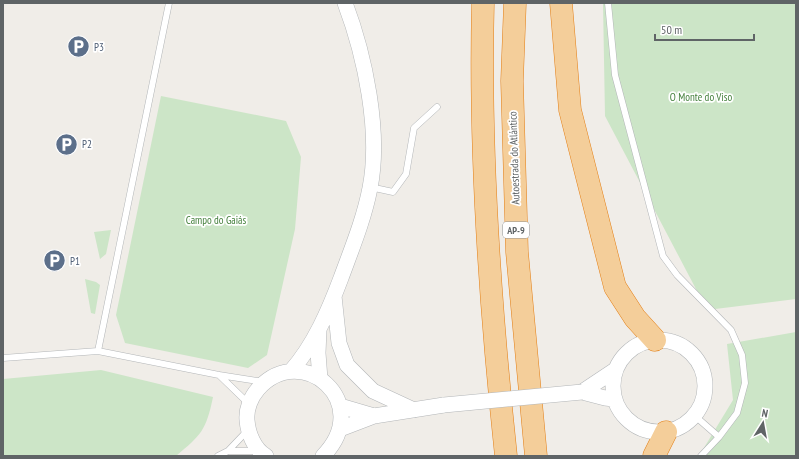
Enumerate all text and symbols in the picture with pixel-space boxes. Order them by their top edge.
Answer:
scale bar [655,16,754,42]
text: 50 m [661,22,682,37]
parking icon: P3 [65,34,91,60]
place label: P3 [94,40,104,54]
park label: O Monte do Viso [670,90,732,104]
street label: Autoestrada do Atlántico [505,111,523,205]
parking icon: P2 [53,131,79,157]
place label: P2 [82,137,92,151]
park label: Campo do Gaiás [186,213,247,227]
road number: AP-9 [503,222,529,238]
parking icon: P1 [41,248,67,274]
place label: P1 [70,254,80,268]
north arrow [743,403,783,443]
text: N [761,406,769,421]

